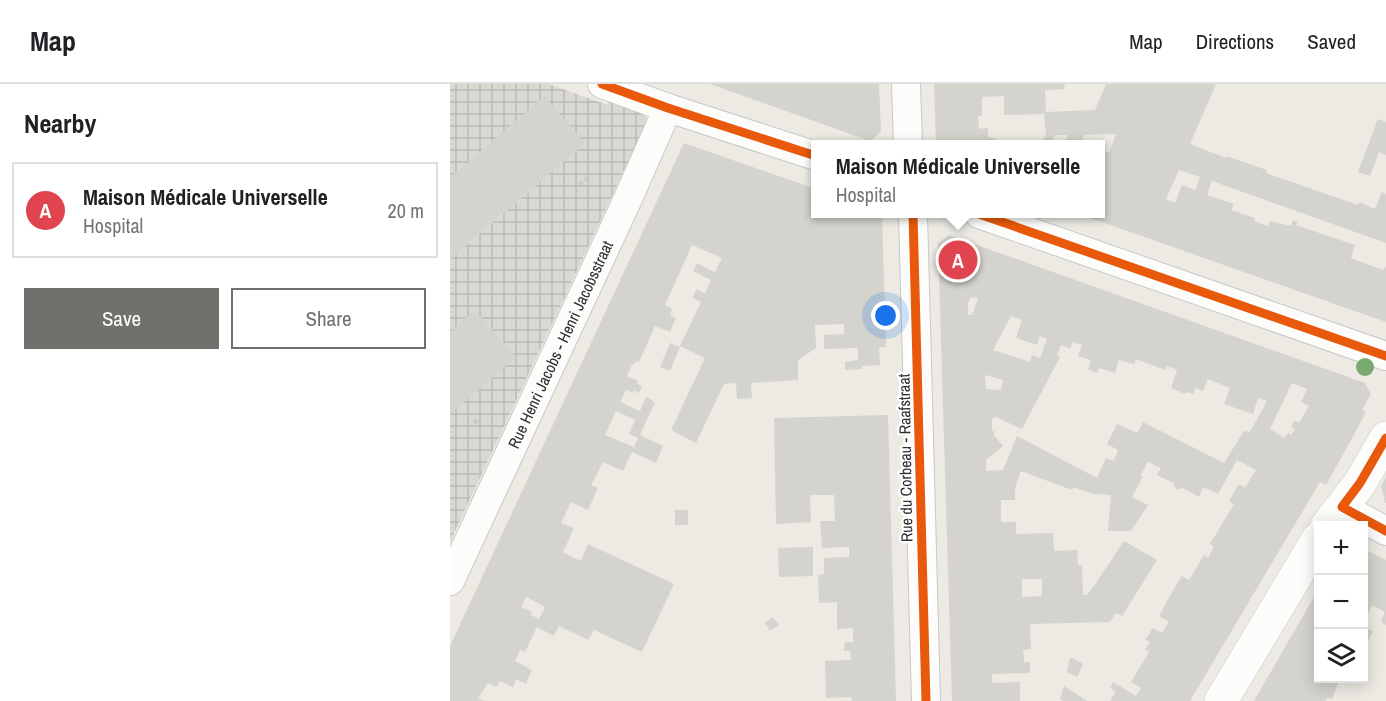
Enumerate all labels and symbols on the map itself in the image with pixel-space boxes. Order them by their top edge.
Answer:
street label: Rue Henri Jacobs - Henri Jacobsstraat [502,237,618,452]
pin: A [938,238,978,282]
your location [871,301,900,330]
street label: Rue du Corbeau - Raafstraat [893,373,917,542]

